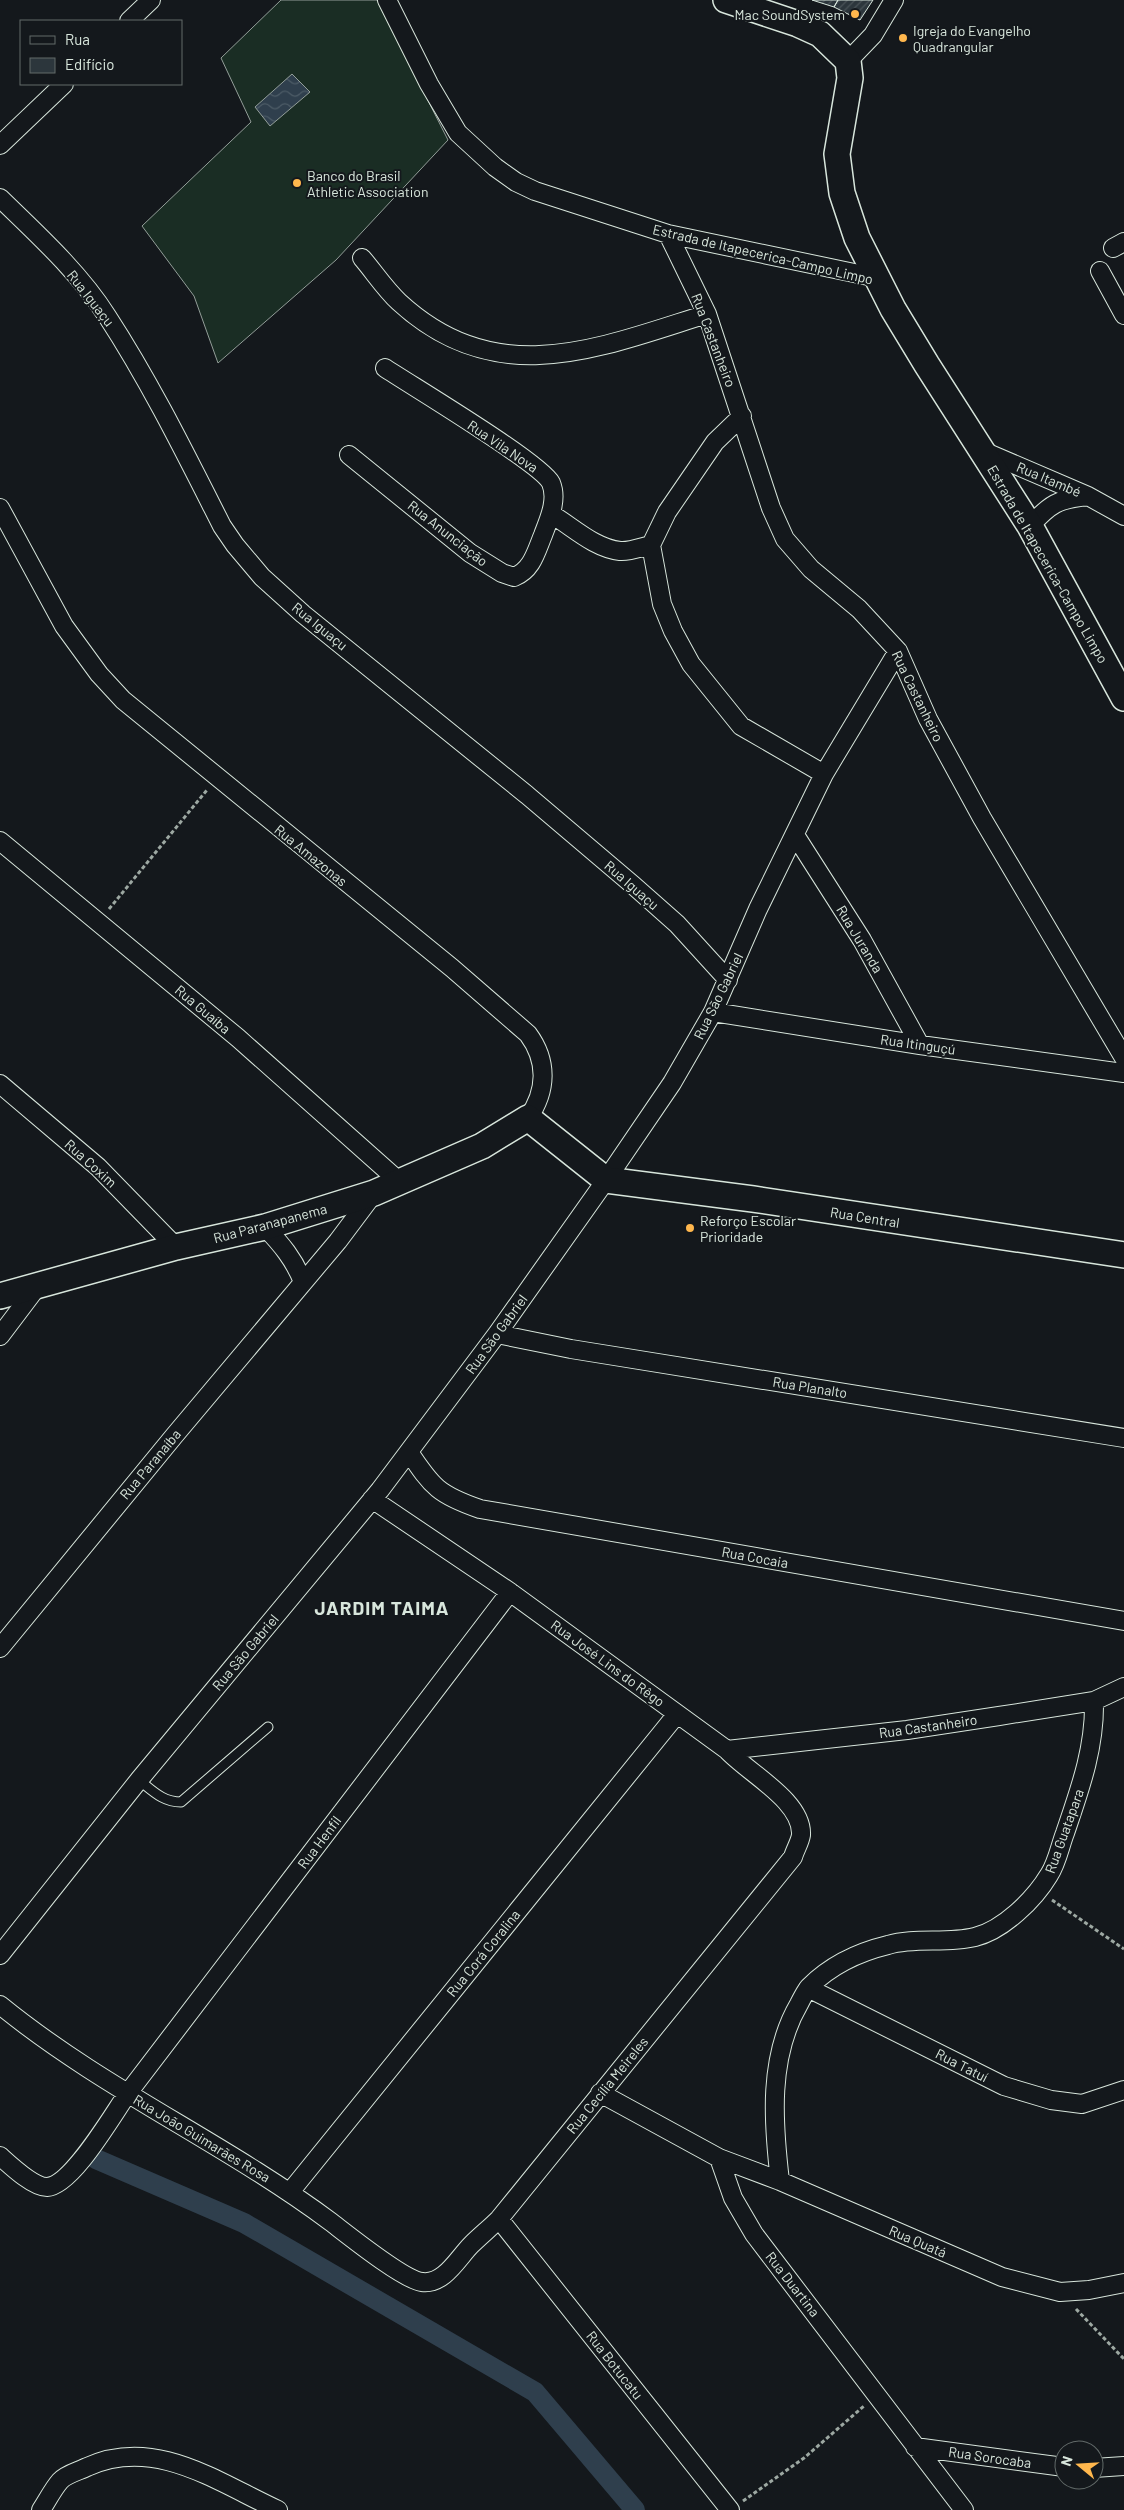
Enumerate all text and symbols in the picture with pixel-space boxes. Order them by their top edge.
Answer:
place label: Mac SoundSystem [735,6,845,23]
marker: Mac SoundSystem [849,8,861,20]
legend [20,20,182,85]
place label: Igreja do Evangelho Quadrangular [913,22,1031,55]
text: Rua [65,30,90,48]
marker: Igreja do Evangelho Quadrangular [897,32,909,44]
text: Edifício [65,55,114,73]
place label: Banco do Brasil Athletic Association [307,167,428,200]
marker: Banco do Brasil Athletic Association [291,177,303,189]
street label: Estrada de Itapecerica-Campo Limpo [651,220,875,288]
street label: Rua Iguaçu [64,267,118,329]
street label: Rua Castanheiro [688,291,740,389]
street label: Rua Vila Nova [464,416,542,476]
street label: Rua Itambé [1014,458,1084,500]
street label: Estrada de Itapecerica-Campo Limpo [984,462,1112,666]
street label: Rua Anunciação [405,496,491,570]
street label: Rua Iguaçu [289,598,351,654]
street label: Rua Castanheiro [889,648,947,744]
street label: Rua Amazonas [271,821,351,890]
street label: Rua Iguaçu [601,857,663,913]
street label: Rua Juranda [833,902,887,976]
street label: Rua São Gabriel [690,950,746,1042]
street label: Rua Guaíba [172,981,234,1037]
street label: Rua Itinguçú [879,1030,957,1058]
street label: Rua Coxim [62,1135,120,1191]
street label: Rua Paranapanema [211,1200,329,1246]
street label: Rua Central [829,1203,901,1231]
place label: Reforço Escolar Prioridade [700,1212,796,1245]
marker: Reforço Escolar Prioridade [684,1222,696,1234]
street label: Rua São Gabriel [461,1291,531,1377]
street label: Rua Planalto [772,1373,848,1401]
street label: Rua Paranaíba [116,1426,184,1502]
street label: Rua Cocaia [720,1543,790,1571]
district label: JARDIM TAIMA [314,1596,450,1619]
street label: Rua São Gabriel [208,1610,282,1694]
street label: Rua José Lins do Rêgo [548,1616,668,1710]
street label: Rua Castanheiro [878,1711,978,1741]
street label: Rua Guatapara [1041,1786,1087,1876]
street label: Rua Henfil [294,1812,344,1872]
street label: Rua Corá Coralina [443,1906,523,2000]
street label: Rua Cecília Meireles [563,2033,651,2137]
street label: Rua Tatuí [933,2045,991,2085]
street label: Rua João Guimarães Rosa [130,2090,274,2186]
street label: Rua Quatá [887,2221,949,2261]
street label: Rua Duartina [762,2248,824,2320]
street label: Rua Botucatu [583,2327,647,2403]
north arrow [1054,2440,1104,2490]
street label: Rua Sorocaba [947,2443,1033,2471]
text: N [1057,2454,1076,2468]

